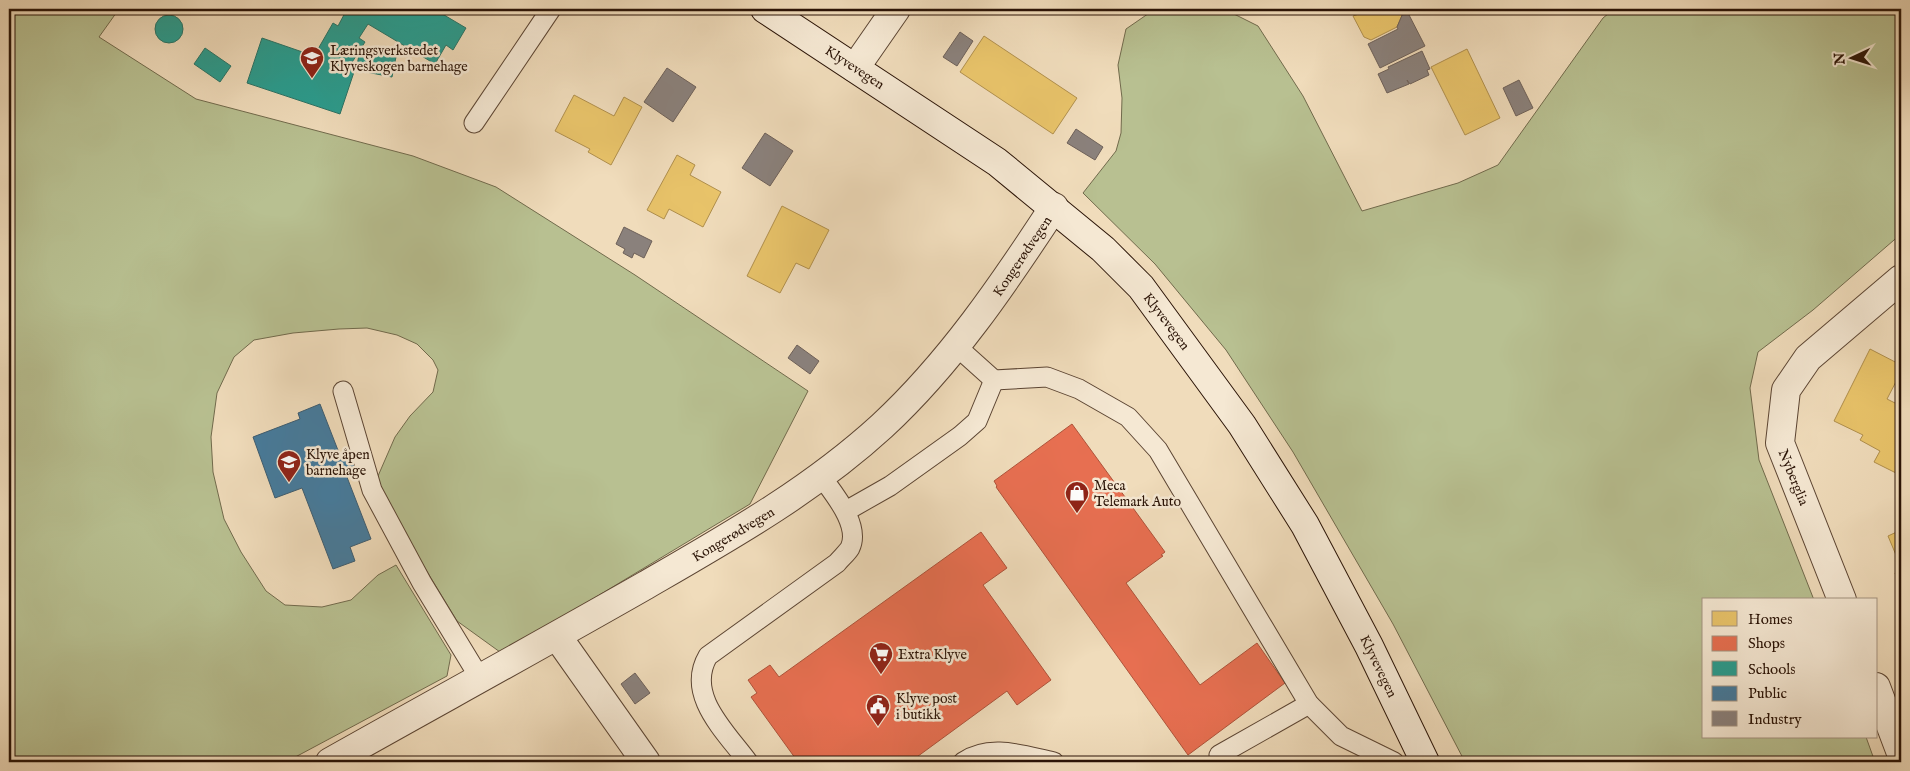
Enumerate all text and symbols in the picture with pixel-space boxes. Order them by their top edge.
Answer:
north arrow [1828,32,1878,82]
place label: Læringsverkstedet Klyveskogen barnehage [330,42,468,76]
street label: Klyvevegen [821,42,888,94]
school or university icon: Læringsverkstedet Klyveskogen barnehage [299,45,325,79]
text: N [1831,52,1849,67]
street label: Kongerødvegen [989,212,1057,300]
street label: Klyvevegen [1139,289,1194,354]
place label: Klyve åpen barnehage [306,446,370,480]
street label: Nyberglia [1774,447,1813,509]
school or university icon: Klyve åpen barnehage [276,449,302,483]
place label: Meca Telemark Auto [1094,477,1182,511]
shop icon: Meca Telemark Auto [1064,480,1090,514]
street label: Kongerødvegen [689,503,779,567]
legend [1702,598,1878,738]
text: Homes [1748,610,1792,629]
street label: Klyvevegen [1355,632,1401,701]
text: Shops [1748,634,1785,653]
supermarket icon: Extra Klyve [868,641,894,675]
place label: Extra Klyve [898,646,967,664]
text: Schools [1748,660,1796,679]
text: Public [1748,684,1787,703]
place label: Klyve post i butikk [896,690,957,724]
public building icon: Klyve post i butikk [865,693,891,727]
text: Industry [1748,710,1802,729]

